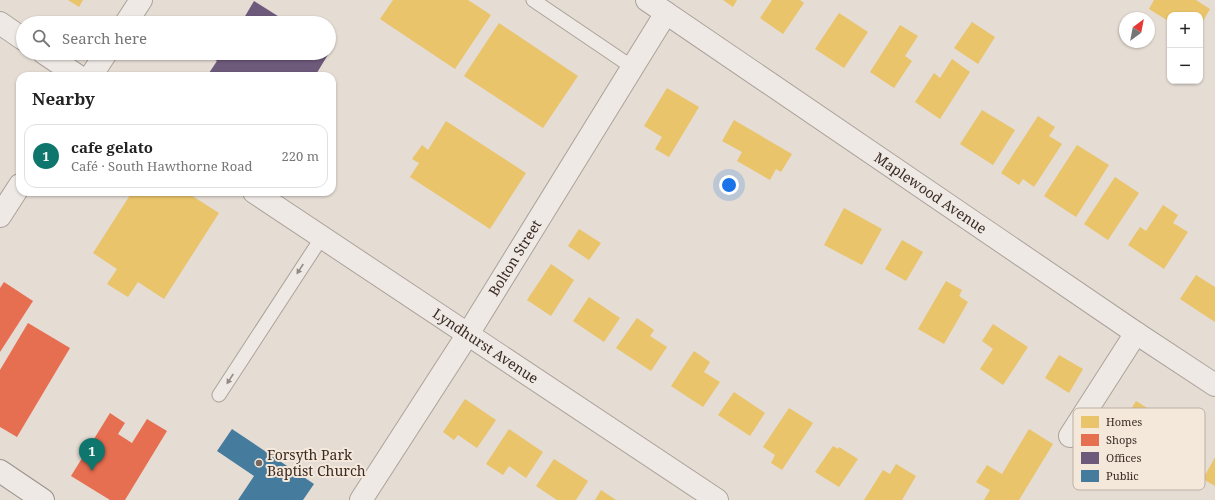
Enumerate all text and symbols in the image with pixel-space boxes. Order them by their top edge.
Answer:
north arrow [1119,12,1155,48]
map controls [1167,12,1203,84]
button: + [1167,12,1203,48]
search box [16,16,336,60]
icon: search [30,27,52,49]
text: Search here [62,28,147,48]
button: − [1167,48,1203,84]
text: Nearby [32,87,95,110]
text: cafe gelato [71,137,153,157]
text: 1 [42,147,50,165]
text: 220 m [282,147,319,165]
street label: Maplewood Avenue [871,148,991,238]
text: Café · South Hawthorne Road [71,157,252,175]
your location [719,175,739,195]
street label: Bolton Street [484,216,545,299]
one-way arrow [297,263,304,275]
street label: Lyndhurst Avenue [429,304,542,388]
one-way arrow [226,374,234,384]
legend [1073,408,1205,490]
text: Homes [1106,414,1142,429]
text: Shops [1106,432,1137,447]
pin: 1 [79,438,105,471]
place label: Forsyth Park Baptist Church [267,445,366,480]
text: Offices [1106,450,1141,465]
marker: Forsyth Park Baptist Church [254,458,264,468]
text: Public [1106,468,1139,483]

